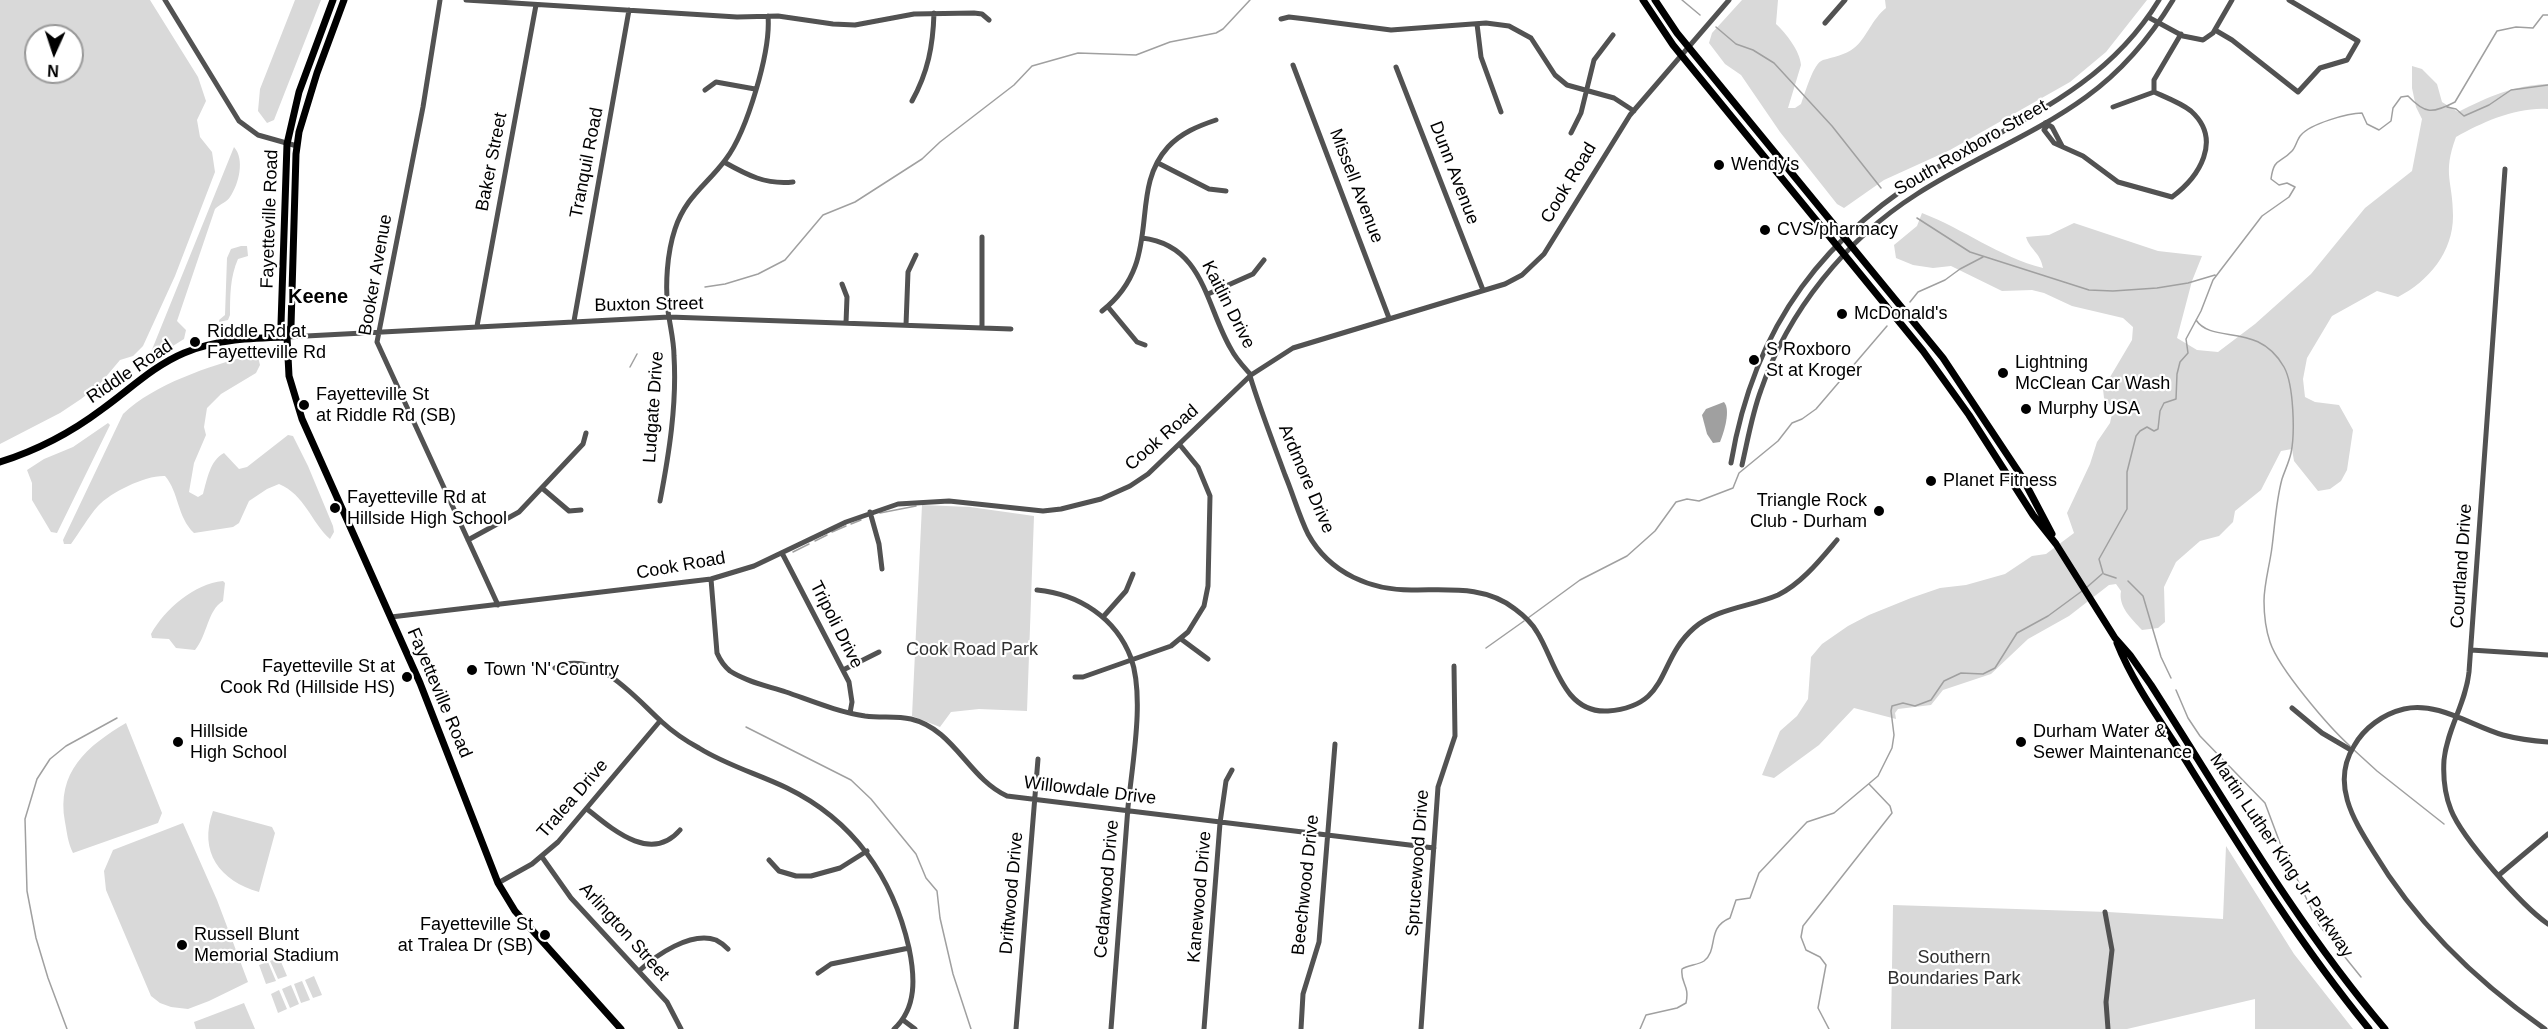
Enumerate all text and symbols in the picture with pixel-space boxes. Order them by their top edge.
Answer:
north arrow [24,24,84,84]
text: N [47,62,59,79]
street label: South Roxboro Street [1891,95,2051,201]
street label: Tranquil Road [566,106,608,220]
street label: Baker Street [472,111,512,213]
street label: Dunn Avenue [1424,118,1484,228]
street label: Missell Avenue [1324,126,1388,246]
street label: Cook Road [1537,139,1601,227]
street label: Fayetteville Road [257,149,283,289]
place label: Wendy's [1731,154,1799,176]
marker: Wendy's [1712,158,1726,172]
street label: Booker Avenue [355,213,397,337]
place label: CVS/pharmacy [1777,219,1898,241]
marker: CVS/pharmacy [1758,223,1772,237]
street label: Kaitlin Drive [1197,257,1259,353]
district label: Keene [288,285,348,309]
street label: Buxton Street [594,293,704,317]
place label: McDonald's [1854,303,1947,325]
marker: McDonald's [1835,307,1849,321]
place label: Riddle Rd at Fayetteville Rd [207,321,326,364]
street label: Riddle Road [83,335,177,409]
marker: Riddle Rd at Fayetteville Rd [188,335,202,349]
place label: S Roxboro St at Kroger [1766,339,1862,382]
street label: Ludgate Drive [639,350,669,464]
place label: Lightning McClean Car Wash [2015,352,2170,394]
marker: S Roxboro St at Kroger [1747,353,1761,367]
marker: Lightning McClean Car Wash [1996,366,2010,380]
place label: Fayetteville St at Riddle Rd (SB) [316,384,456,426]
marker: Fayetteville St at Riddle Rd (SB) [297,398,311,412]
place label: Murphy USA [2038,398,2140,420]
street label: Cook Road [1121,400,1203,476]
marker: Murphy USA [2019,402,2033,416]
street label: Ardmore Drive [1273,421,1339,537]
place label: Planet Fitness [1943,470,2057,492]
marker: Planet Fitness [1924,474,1938,488]
place label: Fayetteville Rd at Hillside High School [347,487,507,530]
place label: Triangle Rock Club - Durham [1750,490,1867,532]
marker: Fayetteville Rd at Hillside High School [328,501,342,515]
street label: Courtland Drive [2447,503,2477,629]
marker: Triangle Rock Club - Durham [1872,504,1886,518]
street label: Cook Road [635,548,727,584]
street label: Tripoli Drive [805,578,867,672]
street label: Fayetteville Road [402,625,476,761]
park label: Cook Road Park [906,639,1038,661]
place label: Fayetteville St at Cook Rd (Hillside HS) [220,656,395,698]
place label: Town 'N' Country [484,659,619,681]
marker: Town 'N' Country [465,663,479,677]
marker: Fayetteville St at Cook Rd (Hillside HS) [400,670,414,684]
place label: Hillside High School [190,721,287,764]
place label: Durham Water & Sewer Maintenance [2033,721,2192,764]
marker: Hillside High School [171,735,185,749]
marker: Durham Water & Sewer Maintenance [2014,735,2028,749]
street label: Martin Luther King Jr Parkway [2205,750,2357,962]
street label: Tralea Drive [533,755,613,843]
street label: Willowdale Drive [1023,772,1157,810]
street label: Sprucewood Drive [1402,789,1434,937]
street label: Beechwood Drive [1288,814,1324,956]
street label: Cedarwood Drive [1090,819,1124,959]
street label: Kanewood Drive [1183,830,1217,964]
street label: Driftwood Drive [996,831,1028,955]
street label: Arlington Street [574,879,674,985]
place label: Fayetteville St at Tralea Dr (SB) [398,914,533,956]
place label: Russell Blunt Memorial Stadium [194,924,339,966]
marker: Fayetteville St at Tralea Dr (SB) [538,928,552,942]
marker: Russell Blunt Memorial Stadium [175,938,189,952]
park label: Southern Boundaries Park [1887,947,2021,990]

